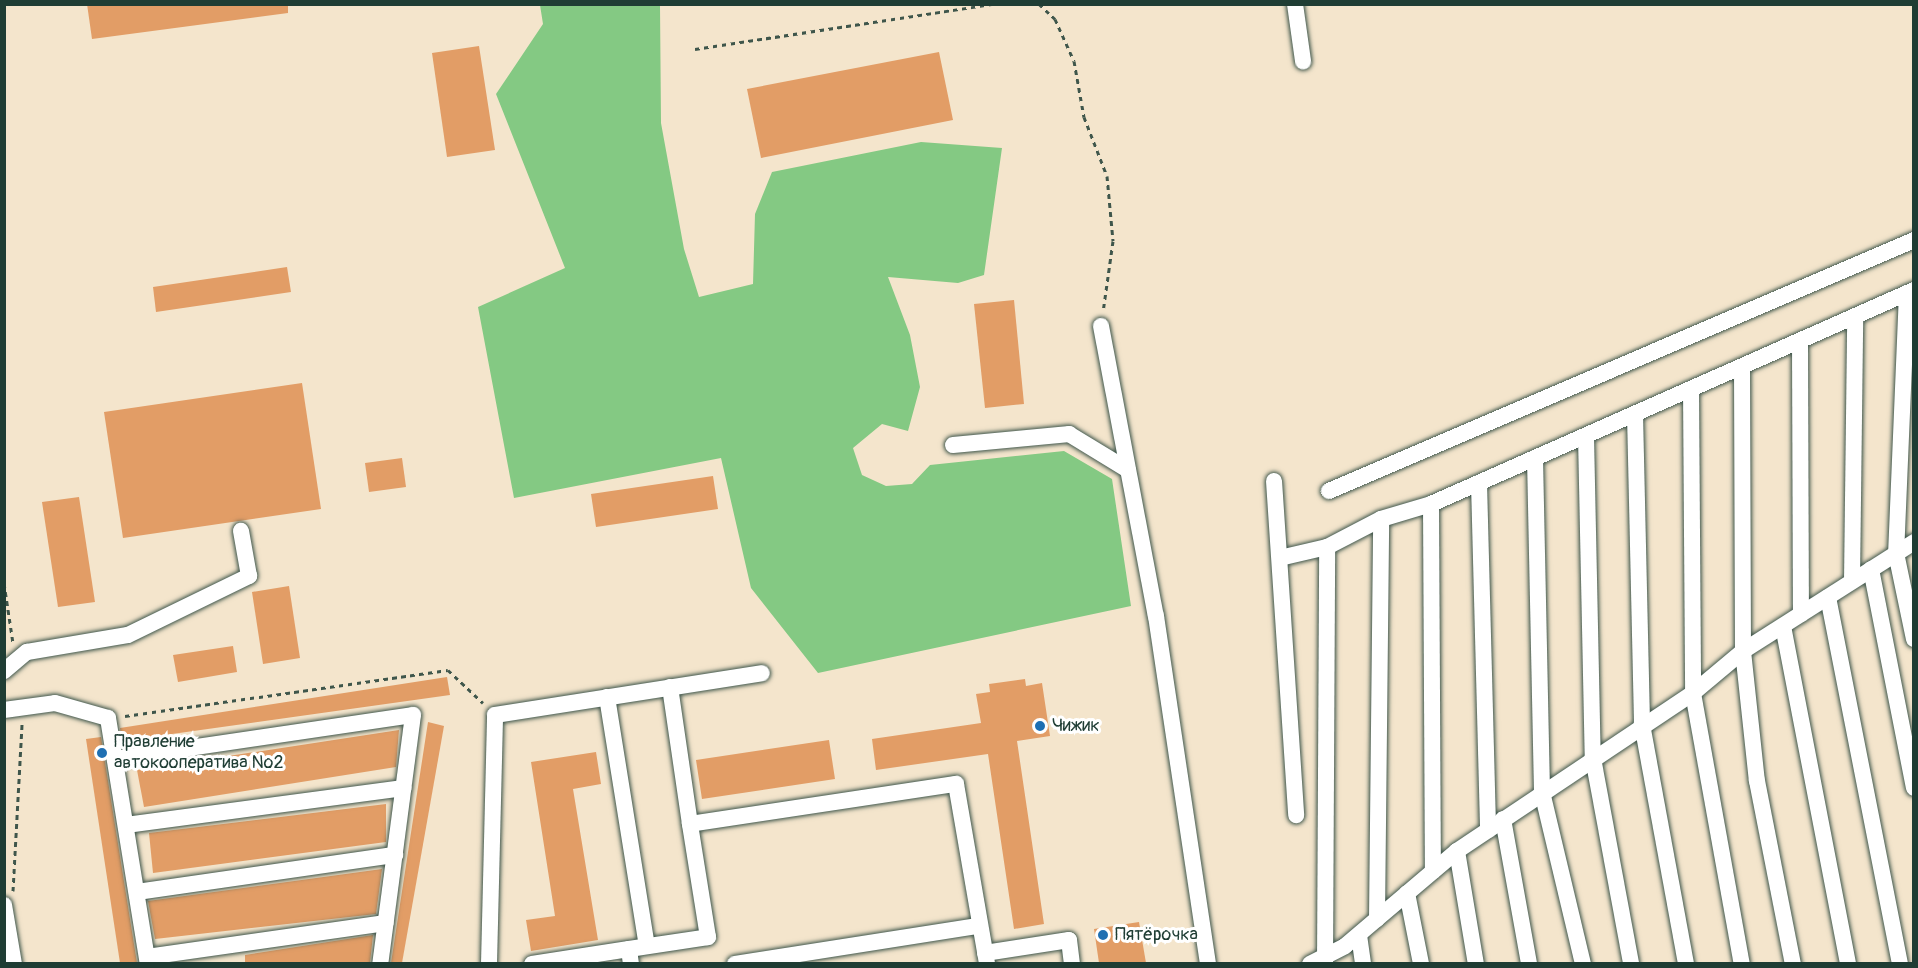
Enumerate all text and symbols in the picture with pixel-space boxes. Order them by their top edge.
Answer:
place label: Чижик [1052,715,1100,737]
marker: Чижик [1033,719,1047,733]
place label: Правление автокооператива №2 [114,732,283,774]
marker: Правление автокооператива №2 [95,746,109,760]
place label: Пятёрочка [1115,924,1198,946]
marker: Пятёрочка [1096,928,1110,942]

